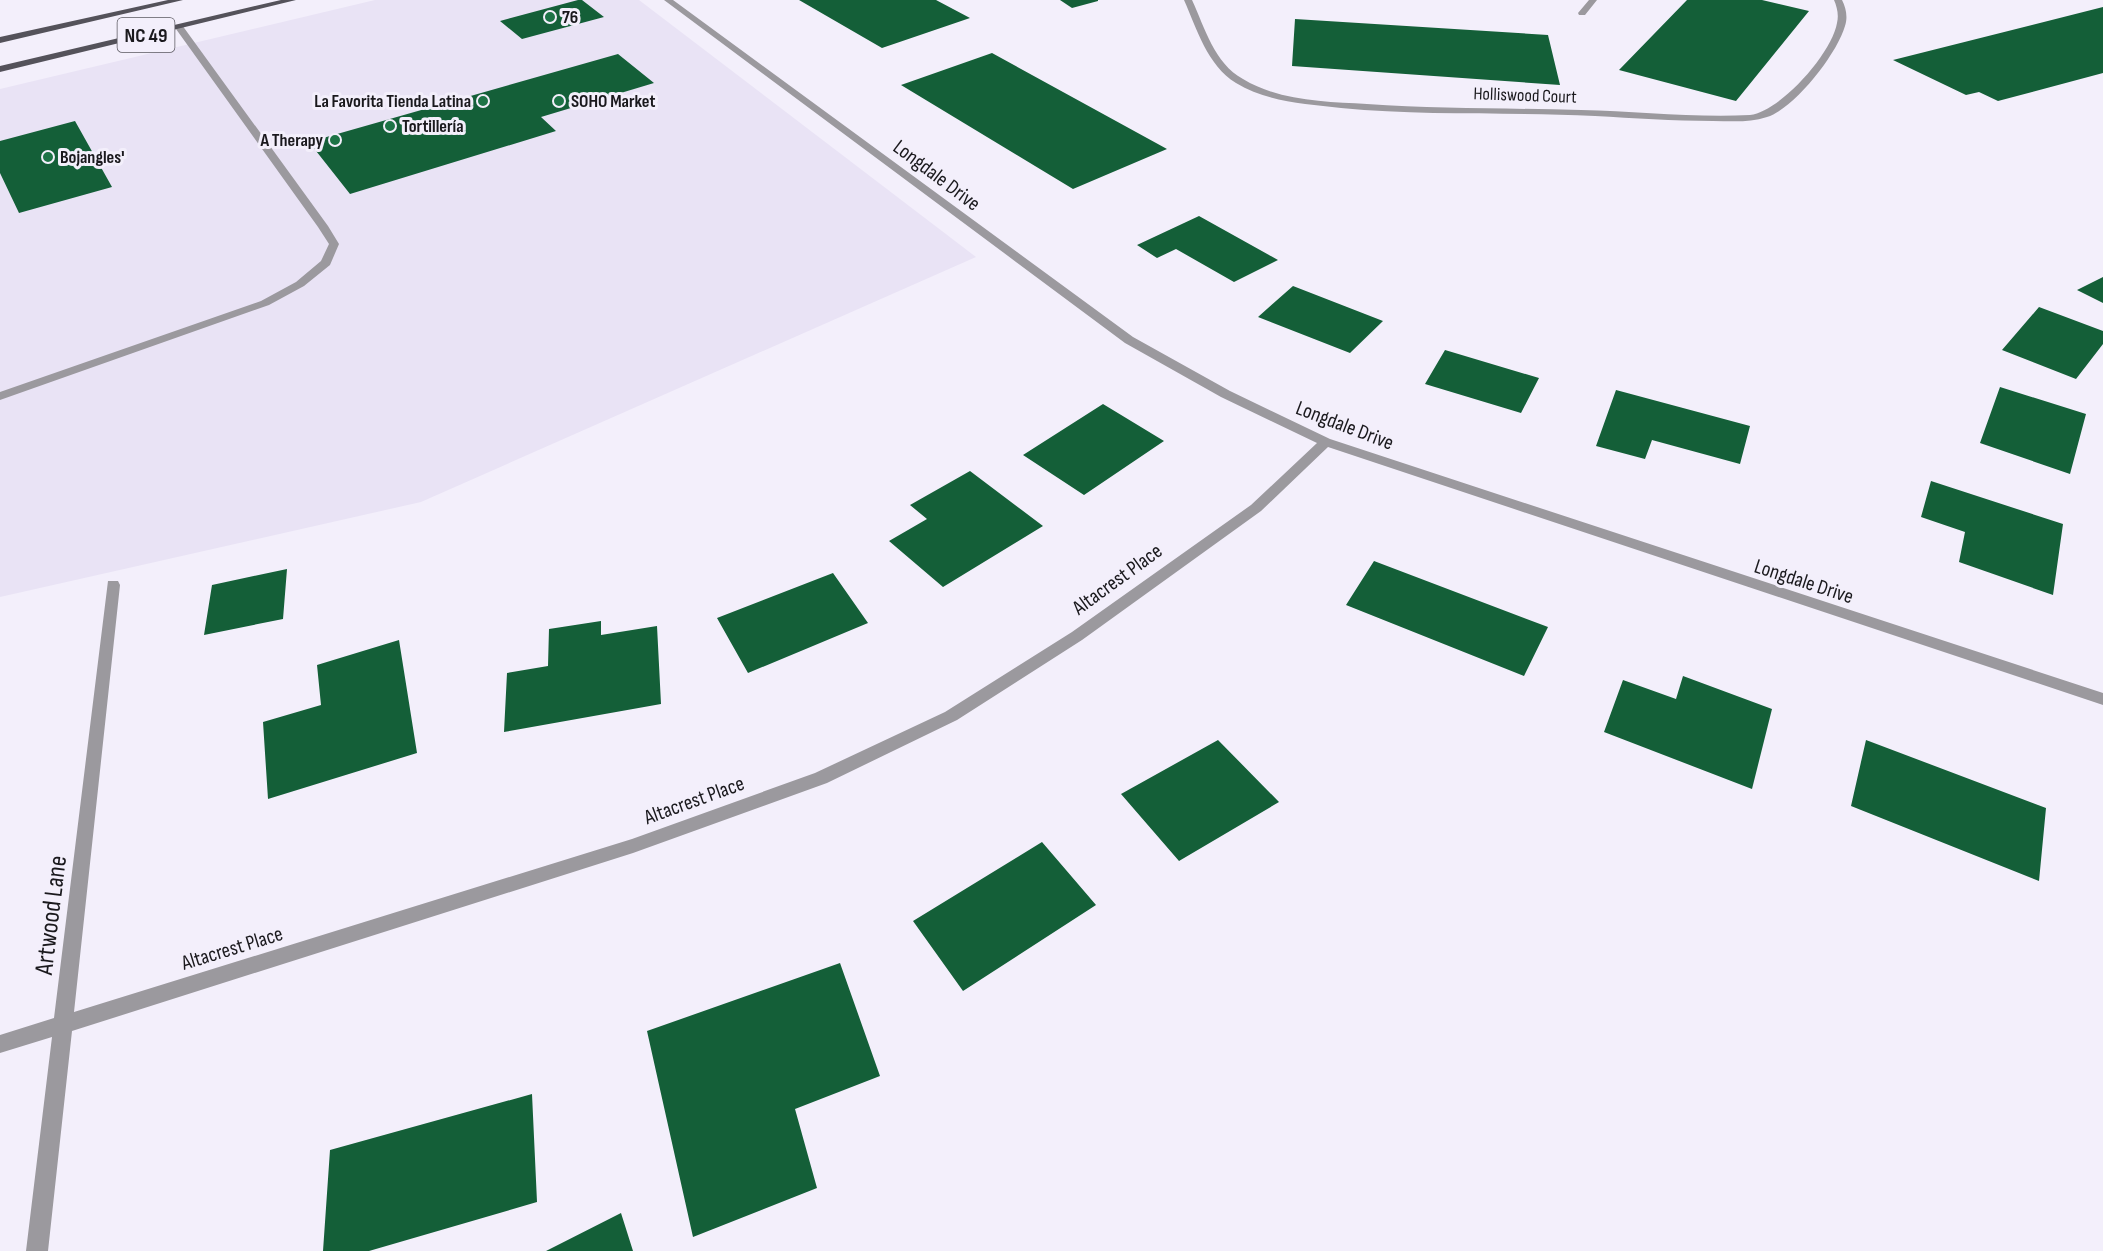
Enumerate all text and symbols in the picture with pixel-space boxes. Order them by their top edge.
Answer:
place label: 76 [562,7,578,28]
marker: 76 [543,10,557,24]
road number: NC 49 [118,18,174,52]
street label: Holliswood Court [1473,83,1577,108]
place label: La Favorita Tienda Latina [314,91,471,112]
place label: SOHO Market [571,91,655,112]
marker: La Favorita Tienda Latina [476,94,490,108]
marker: SOHO Market [552,94,566,108]
place label: Tortillería [402,116,464,137]
marker: Tortillería [383,119,397,133]
place label: A Therapy [259,130,324,151]
marker: A Therapy [328,133,342,147]
street label: Longdale Drive [888,135,985,216]
place label: Bojangles' [60,147,124,168]
marker: Bojangles' [41,150,55,164]
street label: Longdale Drive [1292,395,1397,456]
street label: Altacrest Place [1067,538,1167,621]
street label: Longdale Drive [1751,554,1857,609]
street label: Altacrest Place [640,771,748,830]
street label: Artwood Lane [29,854,74,977]
street label: Altacrest Place [177,921,286,976]

